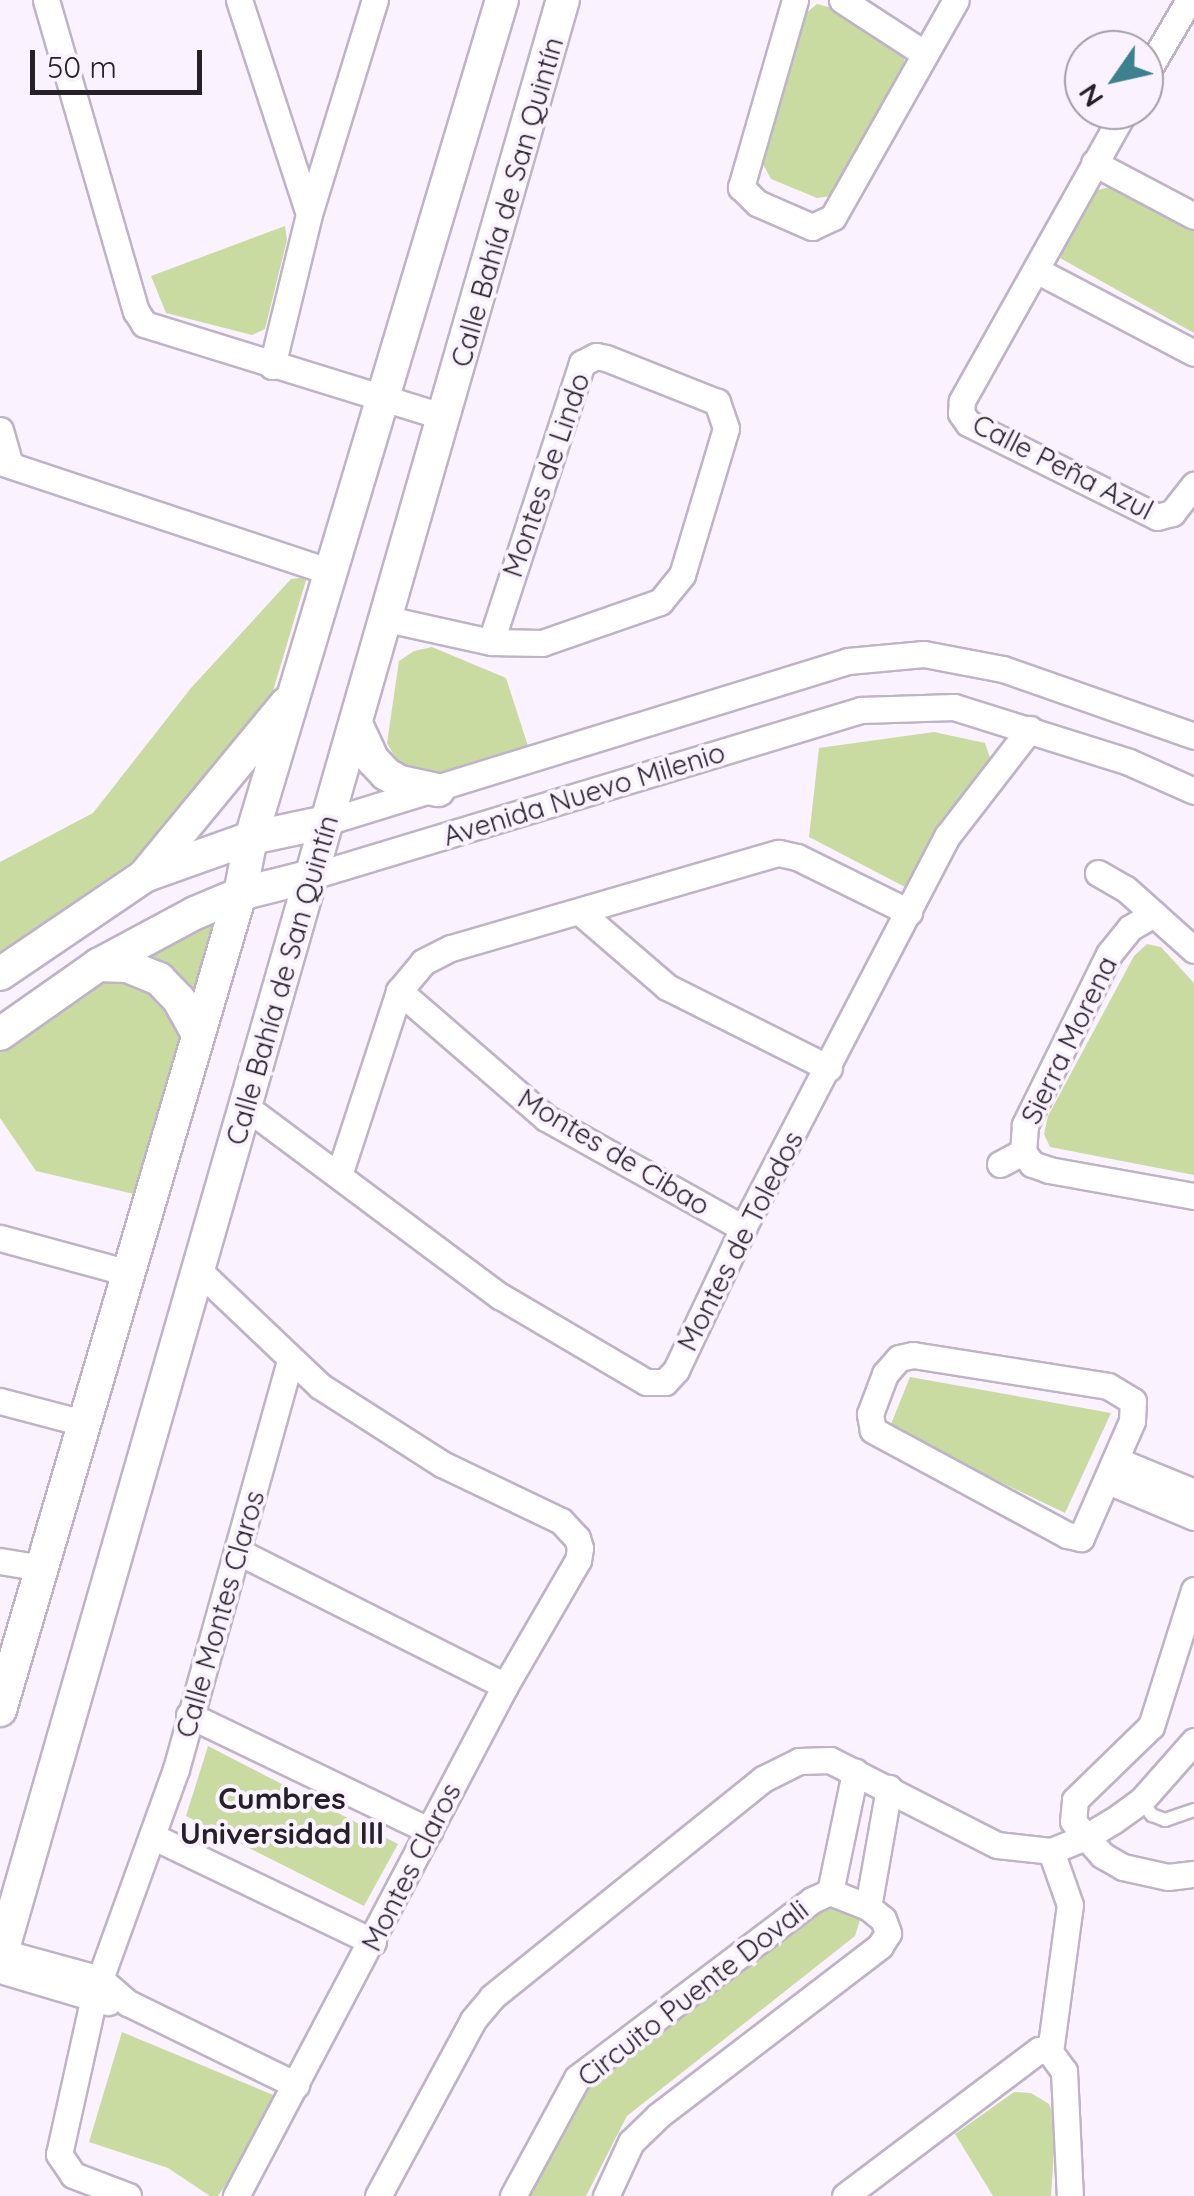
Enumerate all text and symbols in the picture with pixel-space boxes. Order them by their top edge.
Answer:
scale bar [35,30,208,92]
north arrow [1064,30,1164,130]
street label: Calle Bahía de San Quintín [444,33,570,371]
text: 50 m [47,48,117,86]
text: N [1070,78,1111,114]
street label: Montes de Lindo [495,369,597,581]
street label: Calle Peña Azul [967,407,1159,527]
street label: Avenida Nuevo Milenio [439,735,729,853]
street label: Calle Bahía de San Quintín [219,811,345,1149]
street label: Sierra Morena [1014,951,1124,1129]
street label: Montes de Cibao [512,1082,716,1222]
street label: Montes de Toledos [670,1126,810,1356]
street label: Calle Montes Claros [169,1487,271,1741]
street label: Montes Claros [354,1777,468,1957]
district label: Cumbres Universidad lll [180,1780,384,1850]
street label: Circuito Puente Dovali [571,1893,815,2093]

